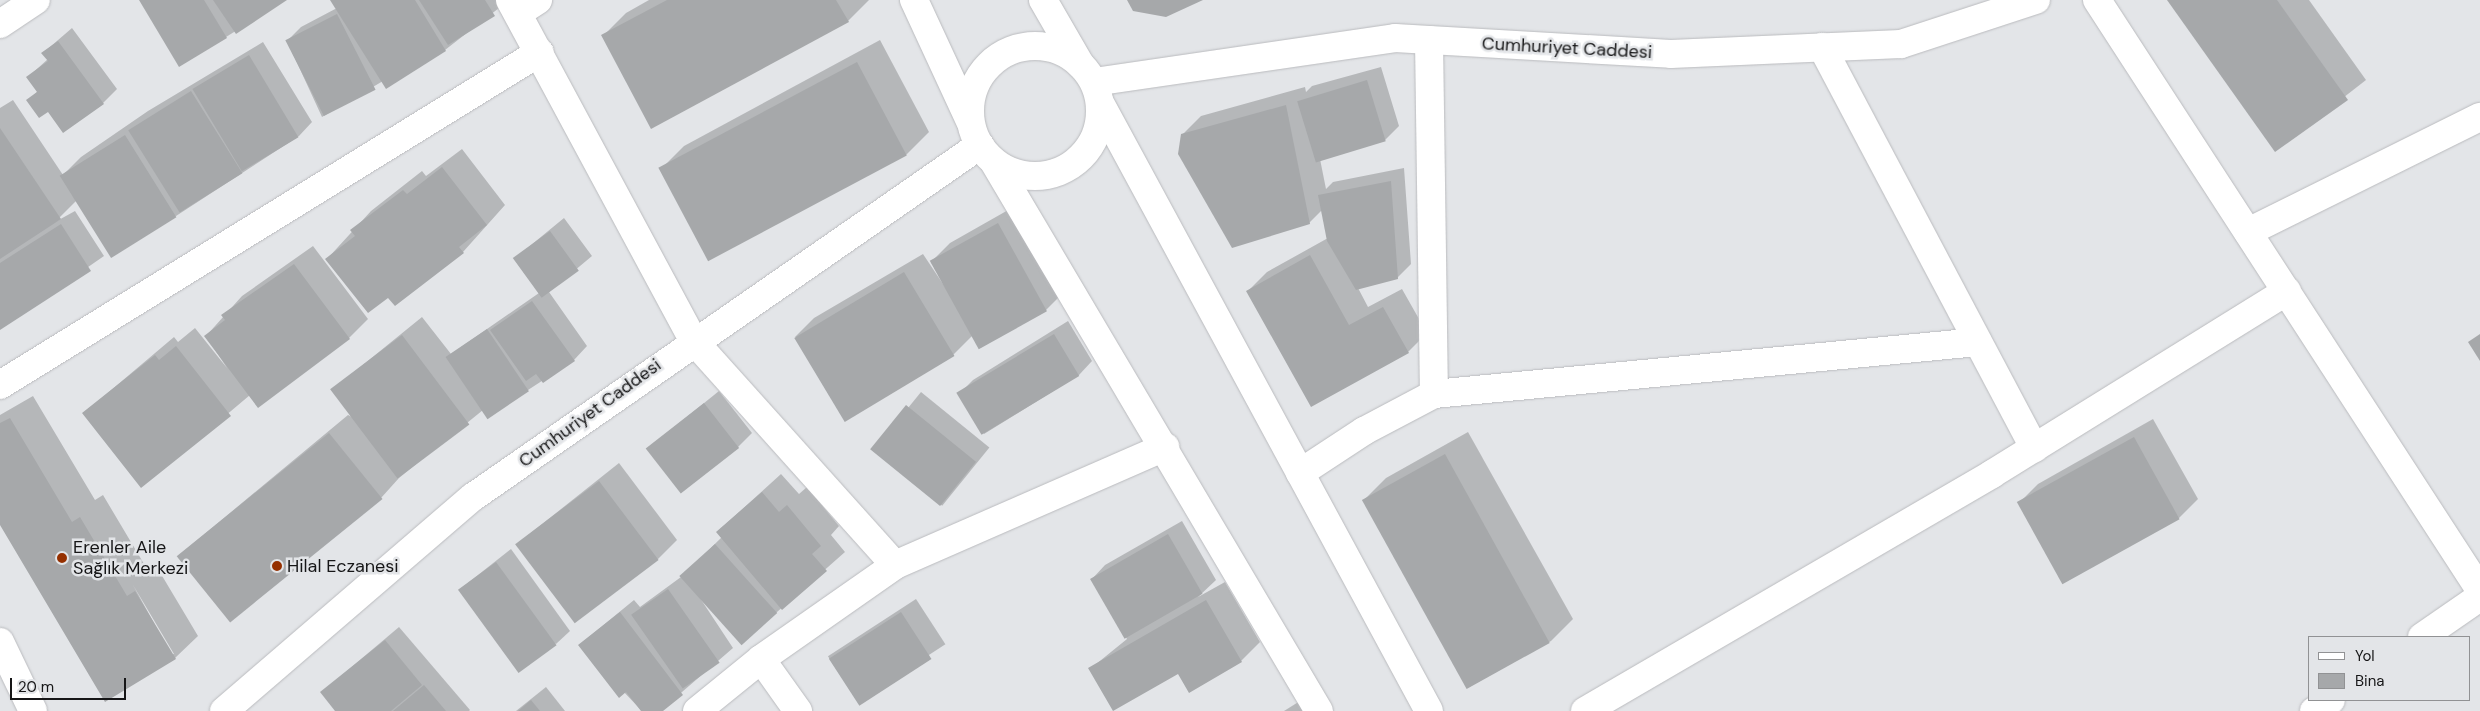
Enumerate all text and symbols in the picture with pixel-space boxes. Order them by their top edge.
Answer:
street label: Cumhuriyet Caddesi [1481,33,1653,63]
street label: Cumhuriyet Caddesi [515,354,665,472]
place label: Erenler Aile Sağlık Merkezi [73,537,188,580]
marker: Erenler Aile Sağlık Merkezi [55,551,69,565]
place label: Hilal Eczanesi [287,555,399,577]
marker: Hilal Eczanesi [271,560,283,572]
legend [2308,636,2470,701]
text: Yol [2355,646,2375,666]
scale bar [12,668,129,700]
text: Bina [2355,671,2384,691]
text: 20 m [18,677,54,697]

